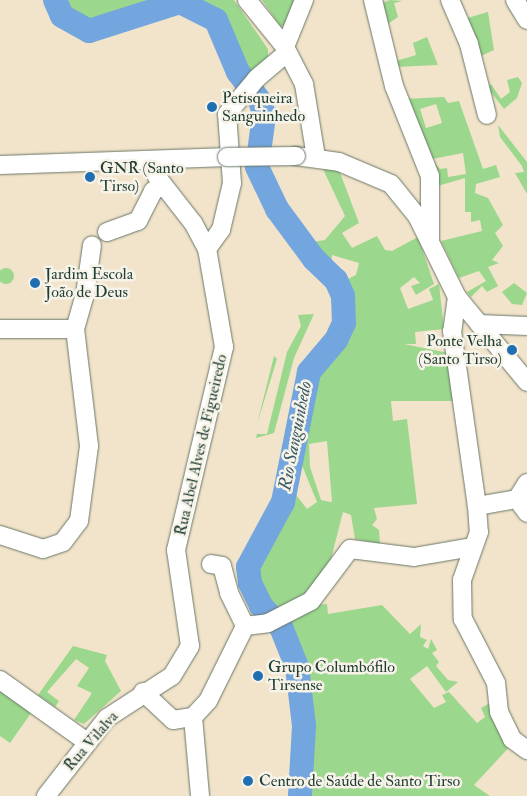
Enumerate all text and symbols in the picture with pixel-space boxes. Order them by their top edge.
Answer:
place label: Petisqueira Sanguinhedo [222,88,305,126]
marker: Petisqueira Sanguinhedo [206,101,218,113]
place label: GNR (Santo Tirso) [100,158,184,196]
marker: GNR (Santo Tirso) [84,171,96,183]
place label: Jardim Escola João de Deus [45,264,133,302]
marker: Jardim Escola João de Deus [29,277,41,289]
place label: Ponte Velha (Santo Tirso) [418,331,502,369]
marker: Ponte Velha (Santo Tirso) [506,344,518,356]
street label: Rua Abel Alves de Figueiredo [171,352,231,538]
water label: Rio Sanguinhedo [275,380,317,492]
place label: Grupo Columbófilo Tirsense [268,657,395,695]
marker: Grupo Columbófilo Tirsense [252,670,264,682]
street label: Rua Vilalva [60,707,122,775]
place label: Centro de Saúde de Santo Tirso [259,771,460,791]
marker: Centro de Saúde de Santo Tirso [241,774,255,788]

